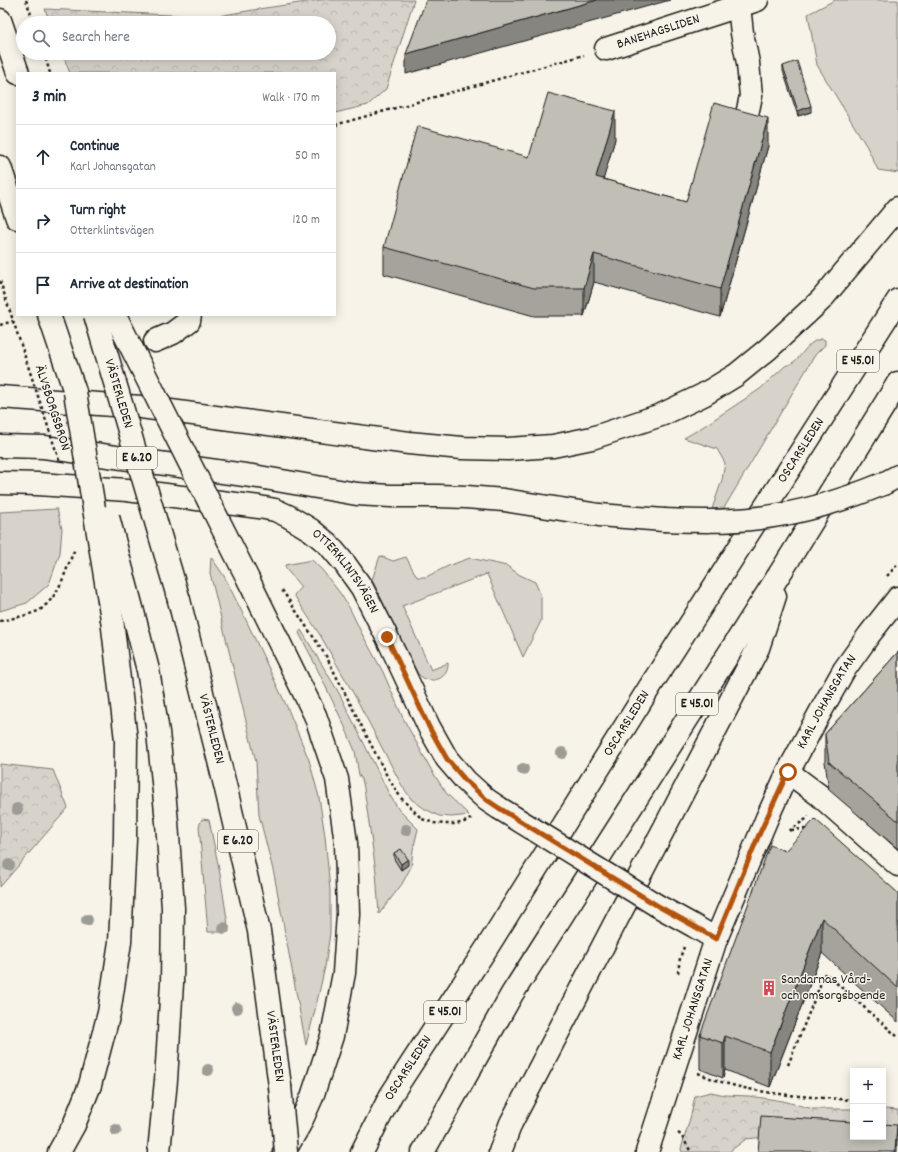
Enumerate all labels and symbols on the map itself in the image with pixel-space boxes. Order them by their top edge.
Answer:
street label: BANEHAGSLIDEN [614,9,703,55]
road number: E 45.01 [837,350,879,372]
street label: VÄSTERLEDEN [98,356,138,431]
street label: ÄLVSBORGSBRON [29,363,75,453]
street label: OSCARSLEDEN [773,414,830,487]
road number: E 6.20 [117,447,157,469]
street label: OTTERKLINTSVÄGEN [307,524,383,617]
route end [378,628,396,646]
street label: KARL JOHANSGATAN [792,650,862,753]
street label: OSCARSLEDEN [599,687,655,760]
street label: VÄSTERLEDEN [193,692,229,766]
road number: E 45.01 [676,693,718,715]
route start [779,763,797,781]
road number: E 6.20 [218,830,258,852]
street label: KARL JOHANSGATAN [667,956,719,1063]
place label: Sandarnas Vård- och omsorgsboende [781,970,885,1006]
building icon: Sandarnas Vård- och omsorgsboende [760,979,778,997]
road number: E 45.01 [424,1001,466,1023]
street label: VÄSTERLEDEN [260,1010,289,1083]
street label: OSCARSLEDEN [380,1031,437,1104]

